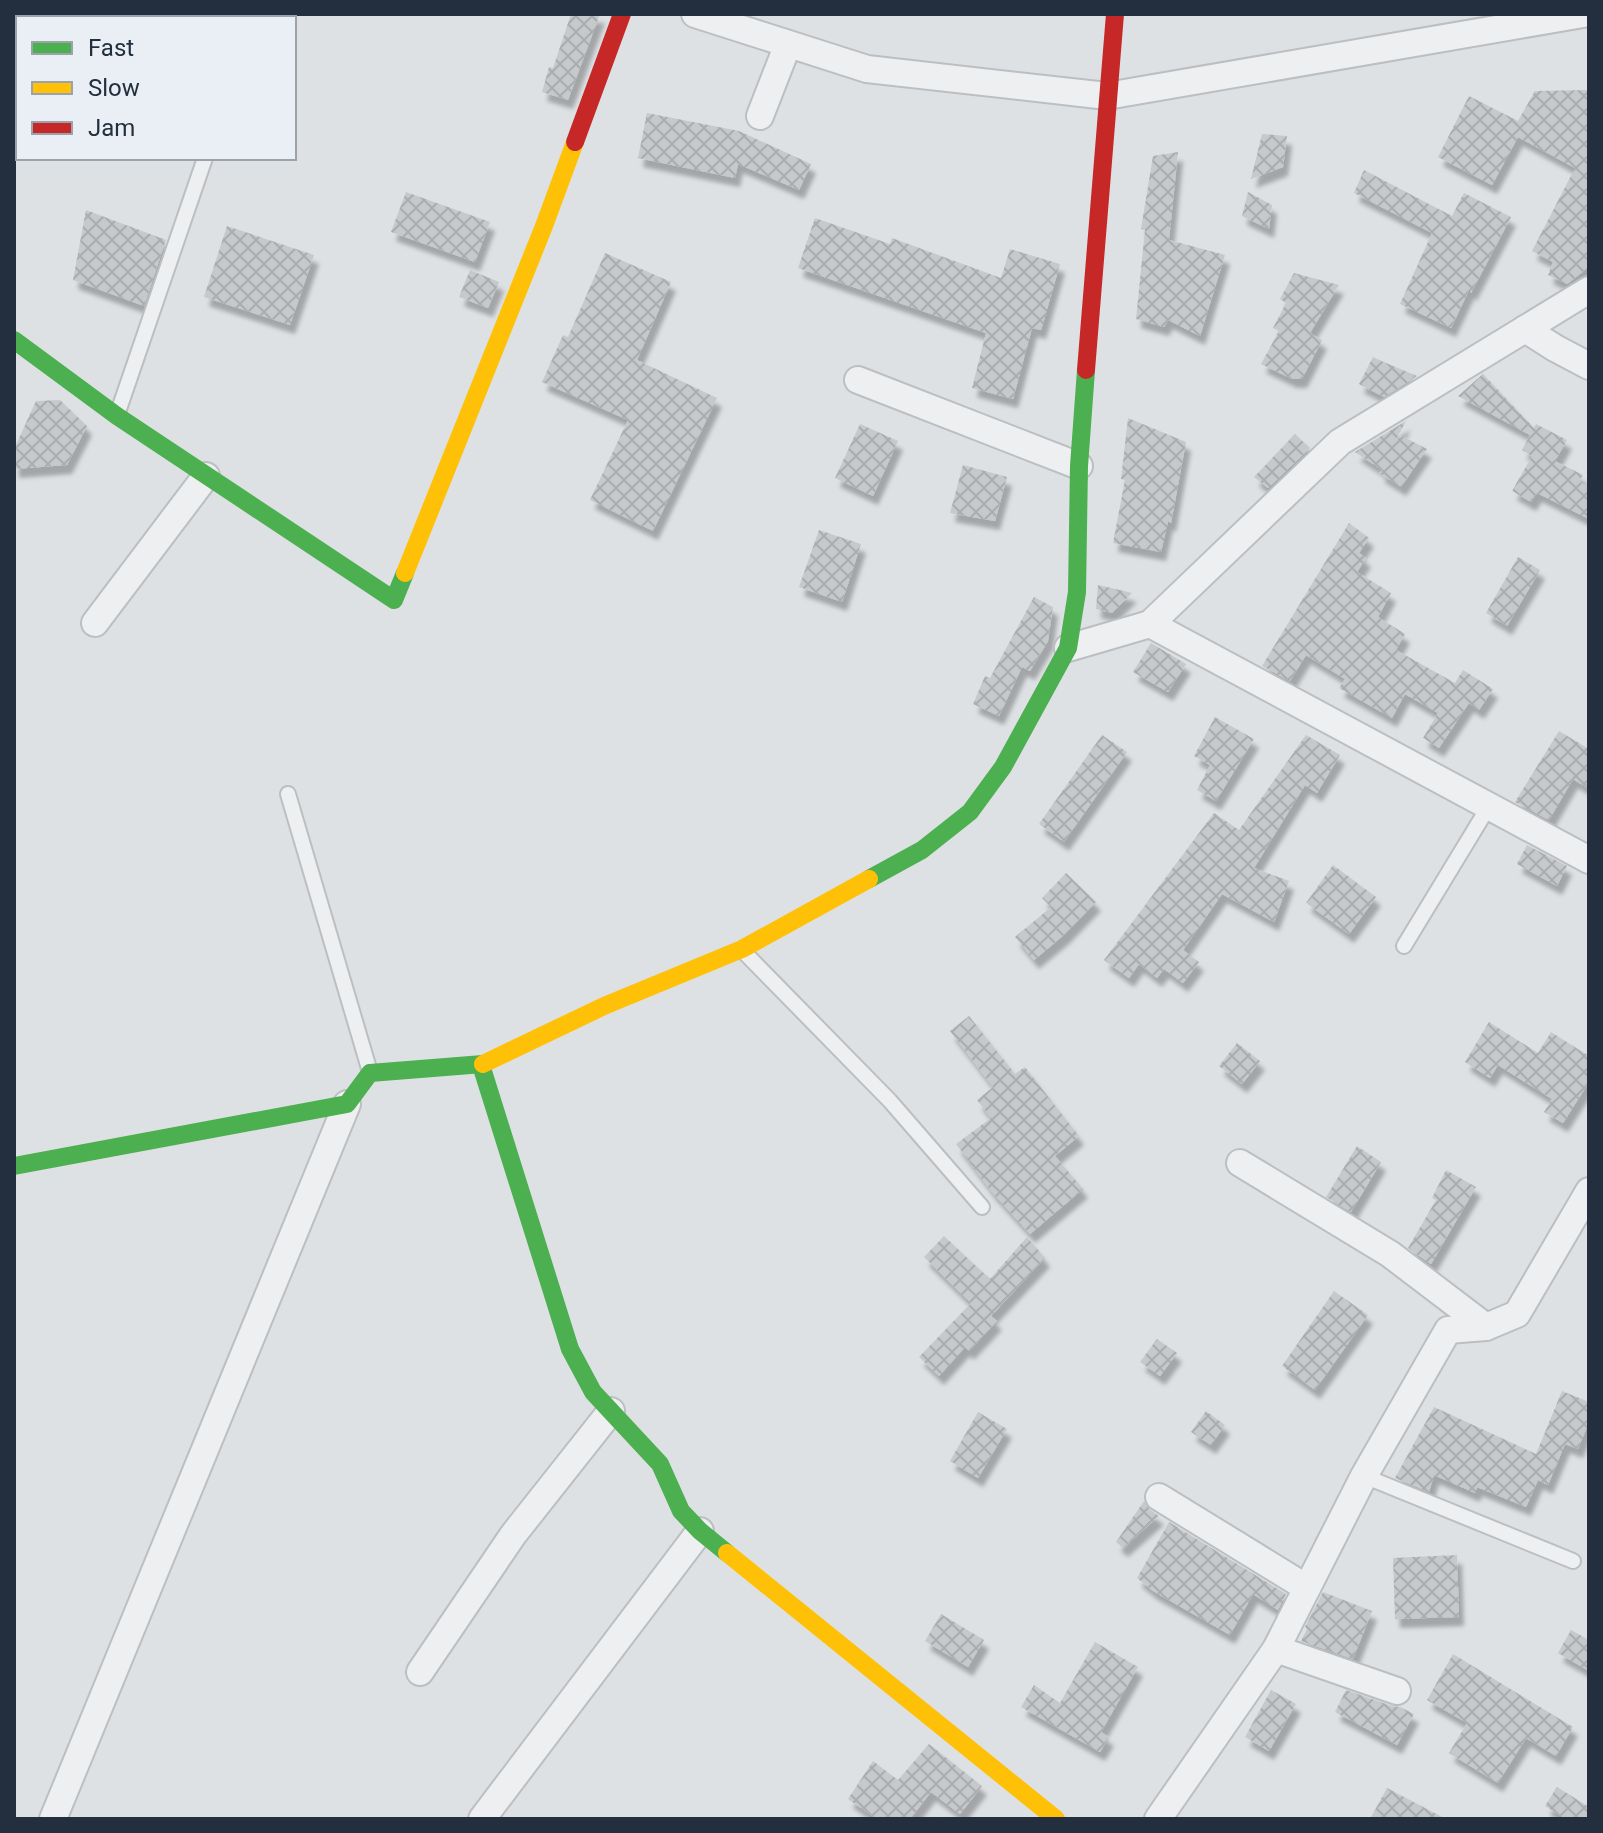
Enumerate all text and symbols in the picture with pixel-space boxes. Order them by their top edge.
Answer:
legend [16,16,296,160]
text: Fast [88,34,134,62]
text: Slow [88,74,140,102]
text: Jam [88,114,135,142]

